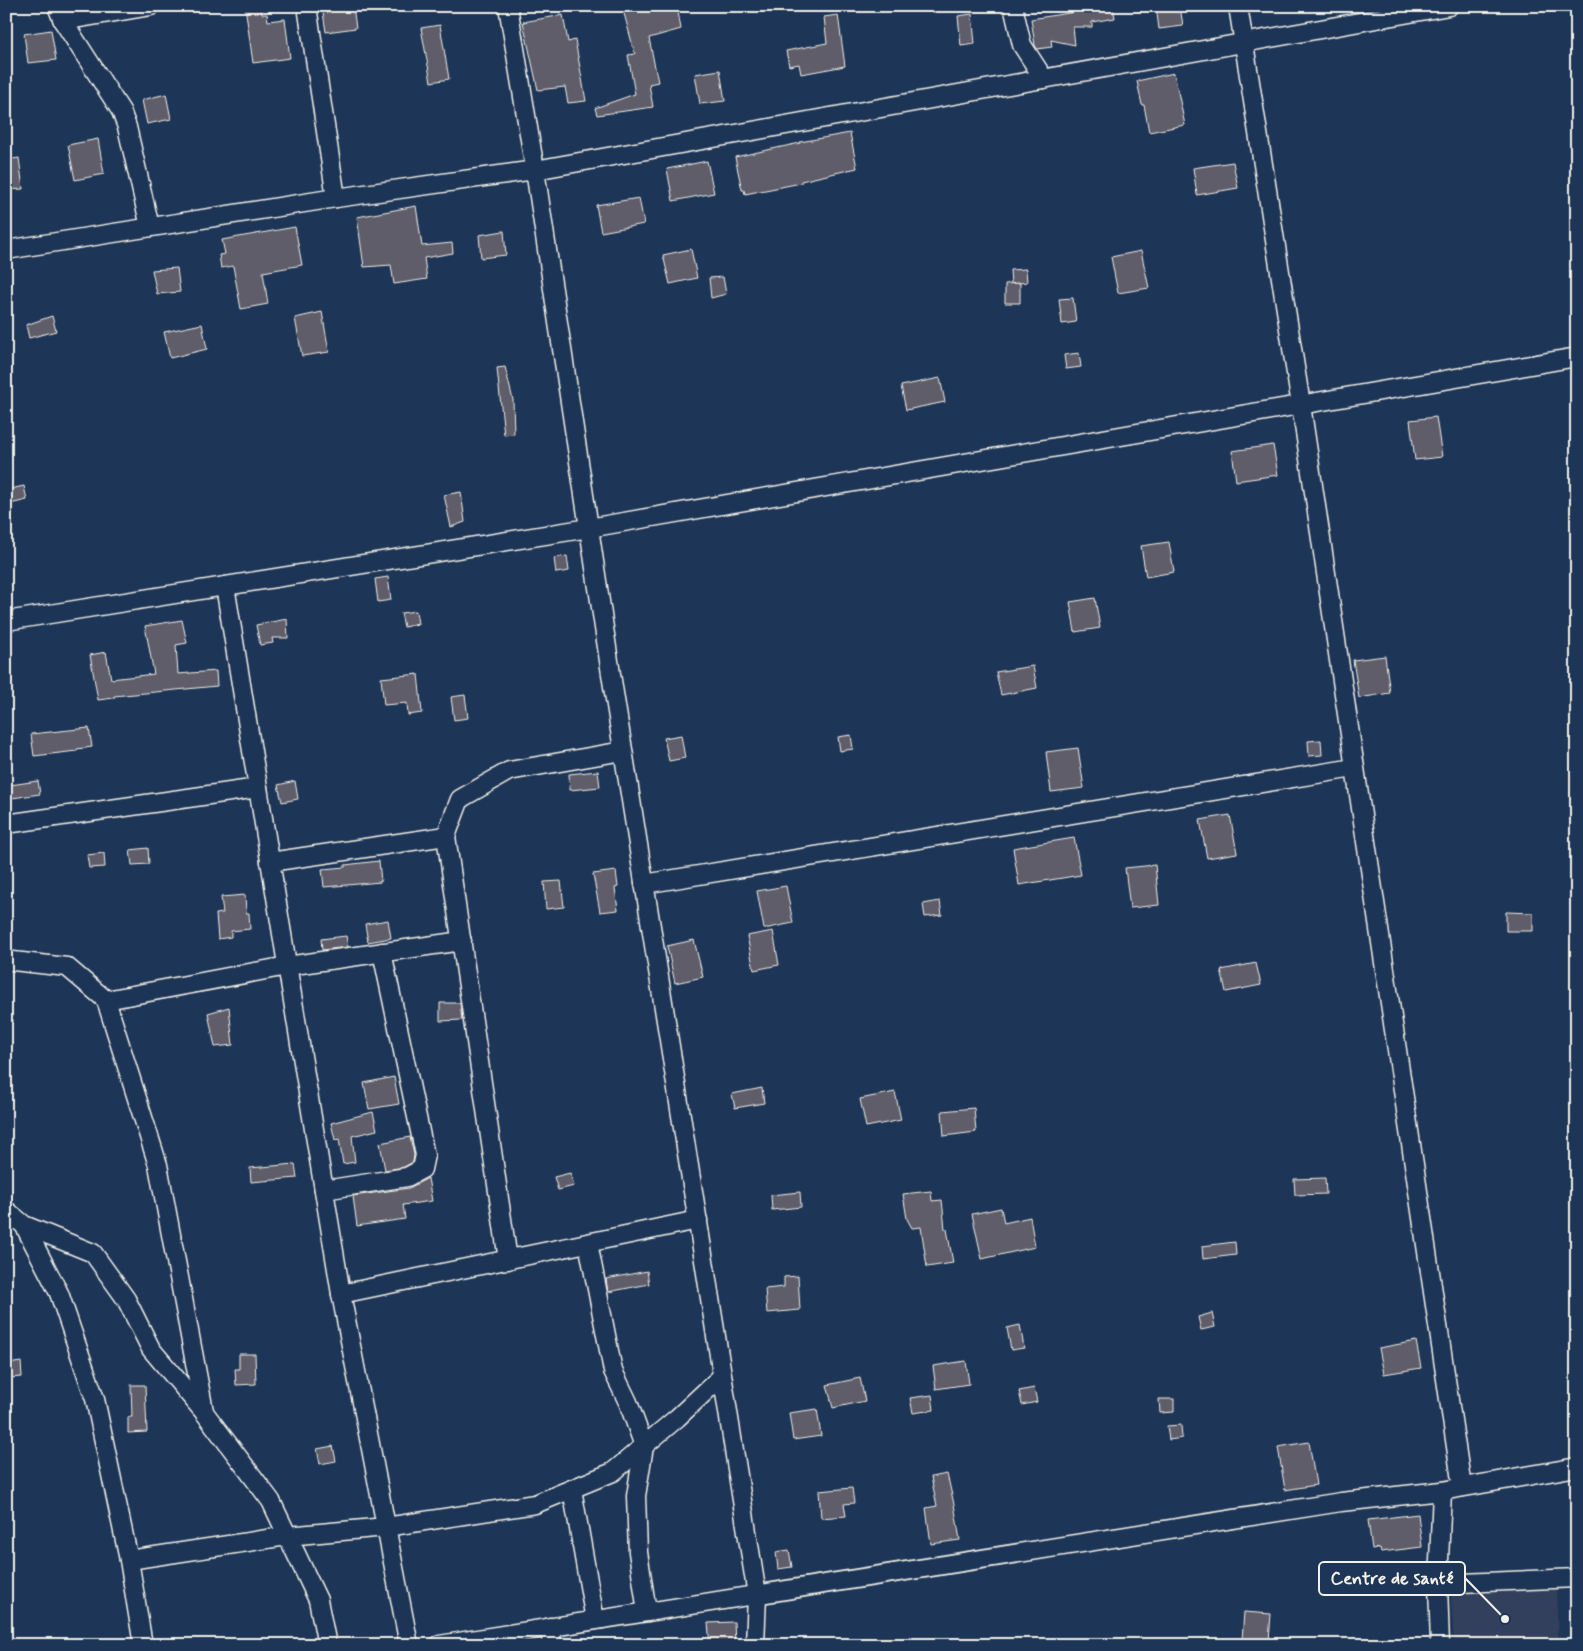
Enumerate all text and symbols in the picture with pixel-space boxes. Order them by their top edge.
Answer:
callout: Centre de santé [1319,1562,1465,1595]
text: Centre de santé [1330,1567,1454,1591]

